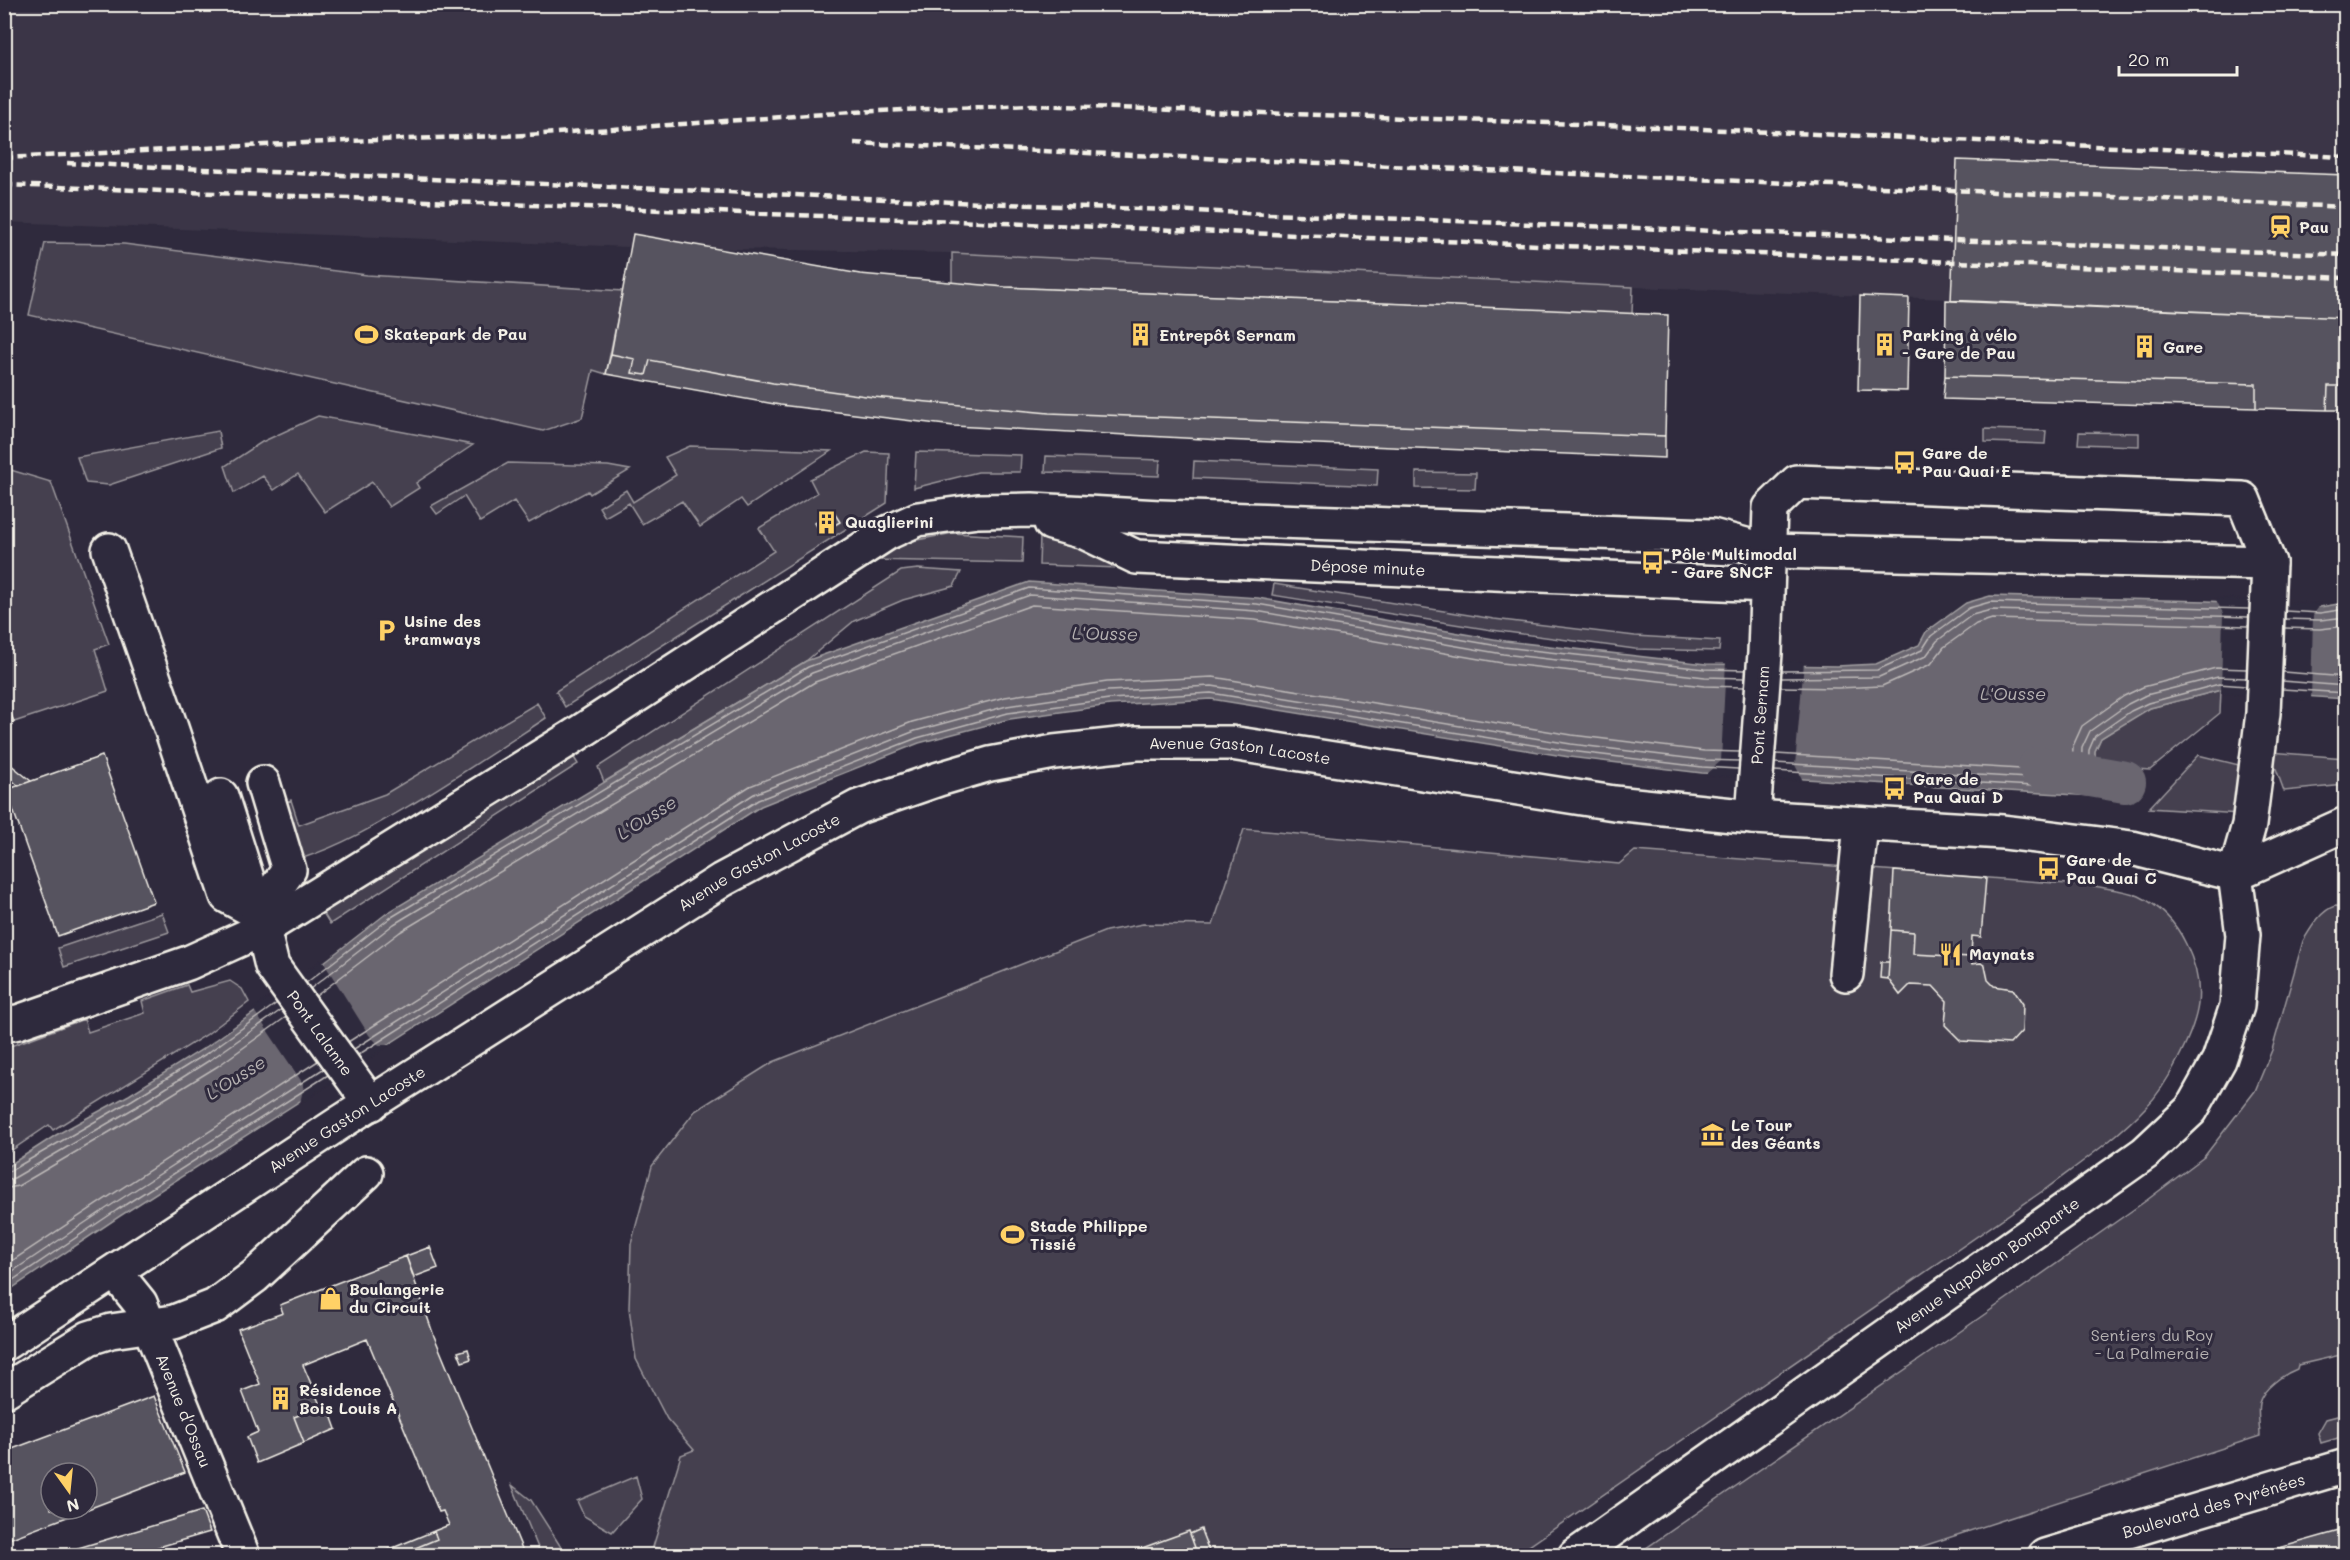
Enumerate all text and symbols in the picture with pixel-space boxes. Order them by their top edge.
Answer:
scale bar [2119,39,2238,77]
text: 20 m [2128,47,2169,71]
station icon: Pau [2268,214,2294,240]
place label: Pau [2299,216,2329,237]
sports icon: Skatepark de Pau [353,321,379,347]
building icon: Entrepôt Sernam [1128,322,1154,348]
place label: Skatepark de Pau [384,323,527,344]
place label: Entrepôt Sernam [1159,324,1296,345]
place label: Parking à vélo - Gare de Pau [1902,324,2017,363]
building icon: Parking à vélo - Gare de Pau [1871,331,1897,357]
building icon: Gare [2132,334,2158,360]
place label: Gare [2163,336,2203,357]
place label: Gare de Pau Quai E [1922,442,2011,481]
bus stop icon: Gare de Pau Quai E [1891,449,1917,475]
building icon: Quaglierini [814,509,840,535]
place label: Quaglierini [845,511,934,532]
place label: Pôle Multimodal - Gare SNCF [1671,543,1797,582]
bus stop icon: Pôle Multimodal - Gare SNCF [1640,550,1666,576]
street label: Dépose minute [1310,554,1426,580]
place label: Usine des tramways [404,610,481,649]
parking icon: Usine des tramways [373,617,399,643]
water label: L'Ousse [1072,620,1138,646]
street label: Pont Sernam [1746,665,1773,765]
water label: L'Ousse [1980,681,2046,705]
street label: Avenue Gaston Lacoste [1149,732,1332,768]
place label: Gare de Pau Quai D [1913,768,2003,807]
bus stop icon: Gare de Pau Quai D [1882,775,1908,801]
water label: L'Ousse [612,789,681,845]
street label: Avenue Gaston Lacoste [674,808,843,915]
place label: Gare de Pau Quai C [2066,849,2157,888]
bus stop icon: Gare de Pau Quai C [2035,856,2061,882]
restaurant icon: Maynats [1938,941,1964,967]
place label: Maynats [1969,943,2035,964]
street label: Pont Lalanne [283,986,358,1080]
water label: L'Ousse [201,1049,270,1105]
street label: Avenue Gaston Lacoste [264,1060,429,1177]
place label: Le Tour des Géants [1731,1114,1821,1153]
museum icon: Le Tour des Géants [1700,1121,1726,1147]
street label: Avenue Napoléon Bonaparte [1889,1192,2083,1337]
place label: Stade Philippe Tissié [1030,1215,1147,1254]
sports icon: Stade Philippe Tissié [999,1222,1025,1248]
place label: Boulangerie du Circuit [349,1278,444,1317]
shop icon: Boulangerie du Circuit [318,1285,344,1311]
park label: Sentiers du Roy - La Palmeraie [2091,1324,2213,1363]
street label: Avenue d'Ossau [152,1350,217,1471]
place label: Résidence Bois Louis A [299,1379,397,1418]
building icon: Résidence Bois Louis A [268,1386,294,1412]
north arrow [39,1461,99,1521]
street label: Boulevard des Pyrénées [2120,1468,2307,1542]
text: N [64,1494,82,1518]

